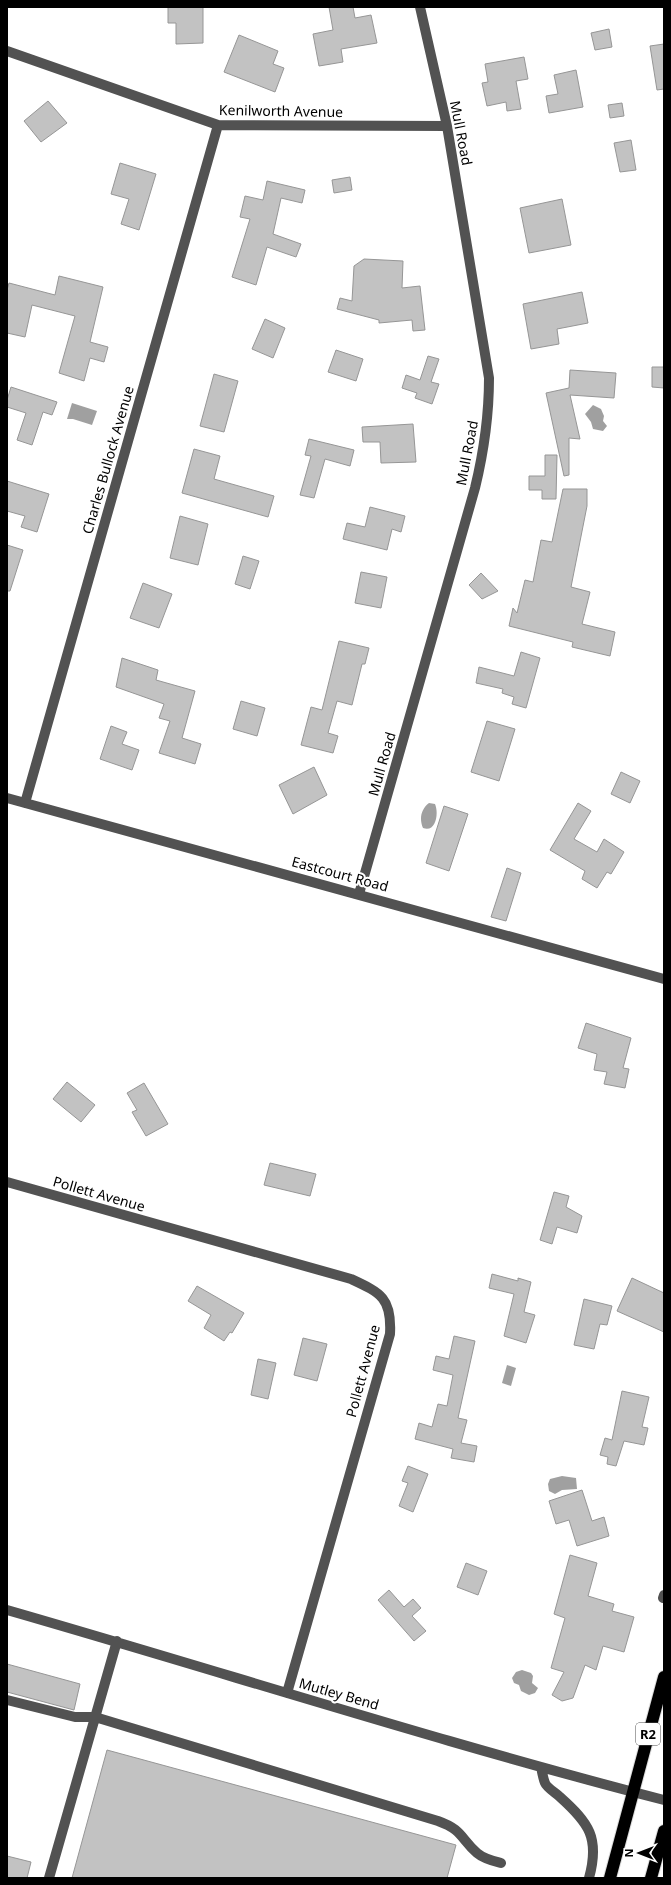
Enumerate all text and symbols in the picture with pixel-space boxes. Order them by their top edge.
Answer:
street label: Mull Road [446,99,477,167]
street label: Kenilworth Avenue [219,100,343,121]
street label: Charles Bullock Avenue [77,383,138,536]
street label: Mull Road [451,419,482,487]
street label: Mull Road [363,730,400,798]
street label: Eastcourt Road [290,851,391,896]
street label: Pollett Avenue [51,1171,147,1216]
street label: Pollett Avenue [341,1322,384,1419]
street label: Mutley Bend [297,1673,381,1714]
road number: R2 [636,1723,660,1745]
north arrow [619,1833,659,1873]
text: N [621,1849,636,1857]

